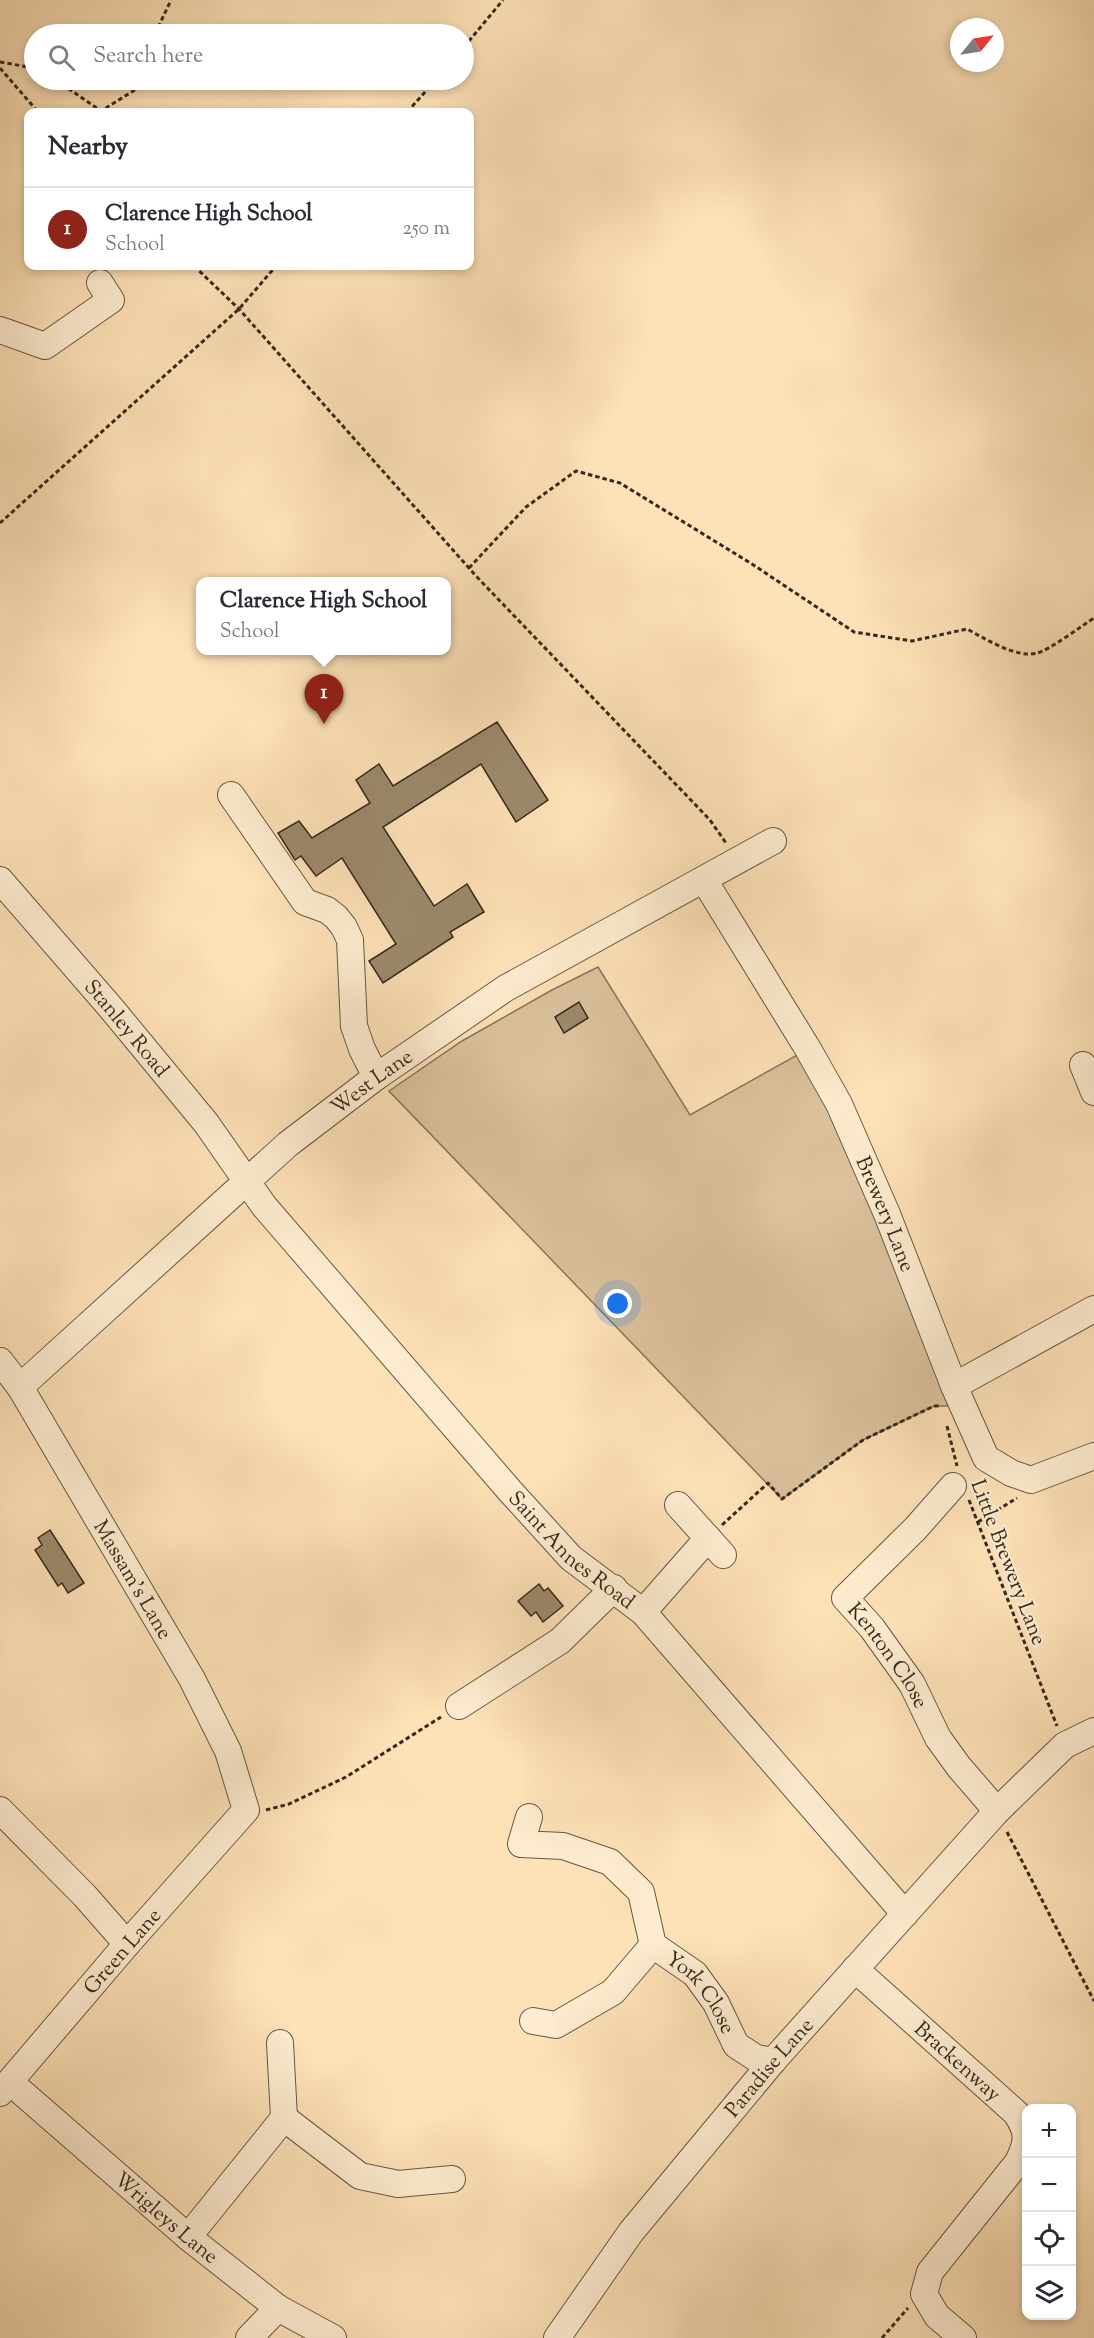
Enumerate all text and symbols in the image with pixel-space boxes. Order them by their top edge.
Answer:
north arrow [950,18,1004,72]
search box [24,24,474,90]
icon: search [45,41,78,74]
text: Search here [93,41,203,73]
text: Nearby [48,129,128,166]
text: Clarence High School [105,199,313,231]
text: 1 [64,215,71,244]
text: 250 m [402,215,450,244]
text: School [105,231,165,260]
popup [196,577,451,655]
text: Clarence High School [220,586,427,618]
text: School [220,618,280,647]
pin: 1 [304,674,344,724]
street label: Stanley Road [76,974,175,1085]
street label: West Lane [325,1043,420,1123]
street label: Brewery Lane [847,1152,921,1277]
your location [603,1289,632,1318]
street label: Little Brewery Lane [962,1475,1053,1650]
street label: Saint Annes Road [500,1485,640,1618]
street label: Massam's Lane [85,1515,178,1646]
street label: Kenton Close [839,1597,935,1714]
street label: Green Lane [77,1903,170,2002]
street label: York Close [659,1945,742,2039]
street label: Paradise Lane [719,2012,822,2125]
street label: Brackenway [906,2015,1007,2110]
map controls [1022,2104,1076,2320]
button: + [1022,2104,1076,2158]
button: − [1022,2158,1076,2212]
street label: Wrigleys Lane [106,2166,224,2272]
button: locate [1022,2212,1076,2266]
button: layers [1022,2266,1076,2320]

